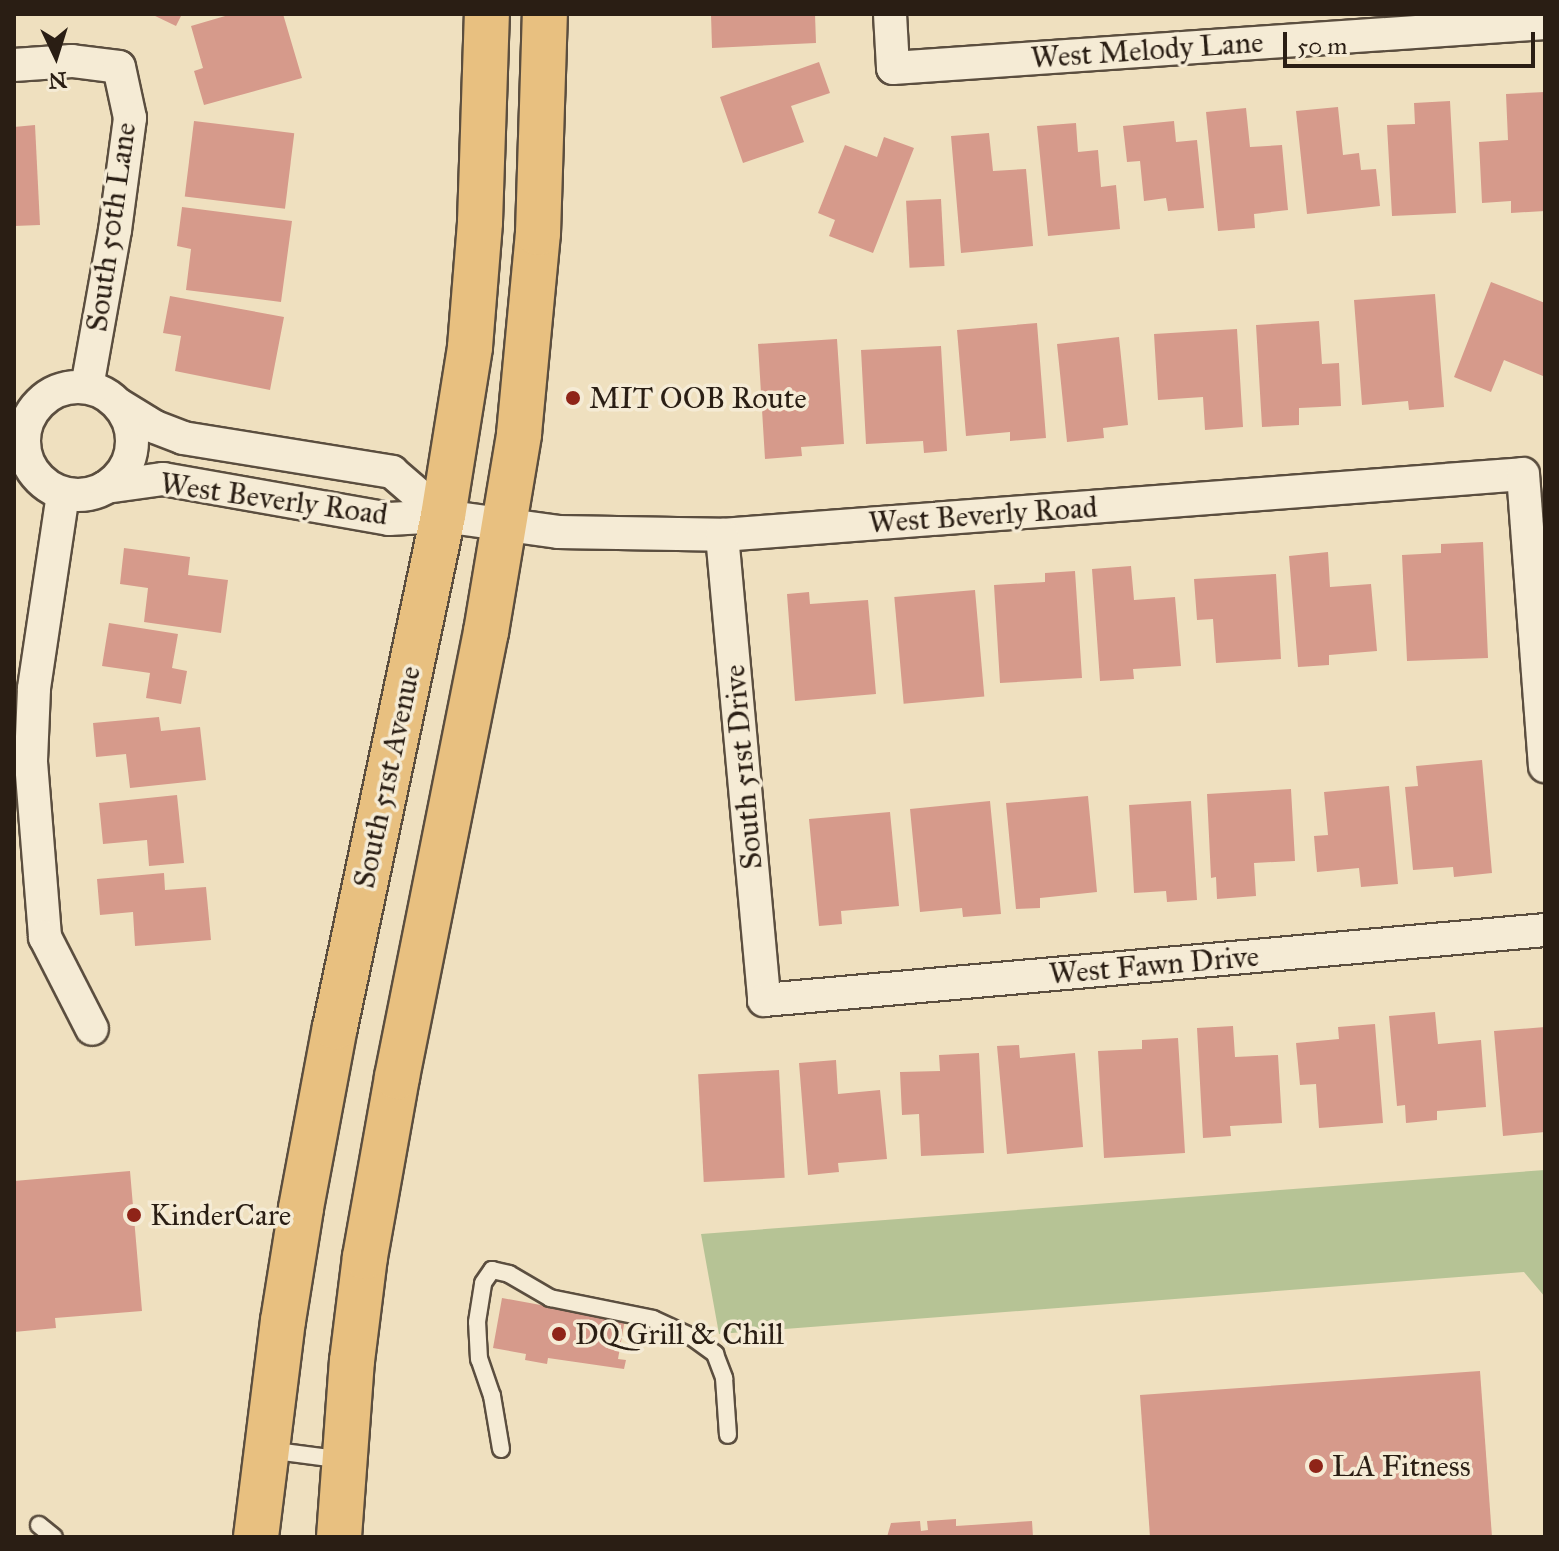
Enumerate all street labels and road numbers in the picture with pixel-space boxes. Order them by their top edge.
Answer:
street label: West Melody Lane [1029,24,1265,76]
street label: South 50th Lane [78,120,144,334]
street label: West Beverly Road [158,465,390,533]
street label: West Beverly Road [867,489,1099,541]
street label: South 51st Avenue [346,663,428,891]
street label: South 51st Drive [716,663,770,871]
street label: West Fawn Drive [1047,938,1261,992]

